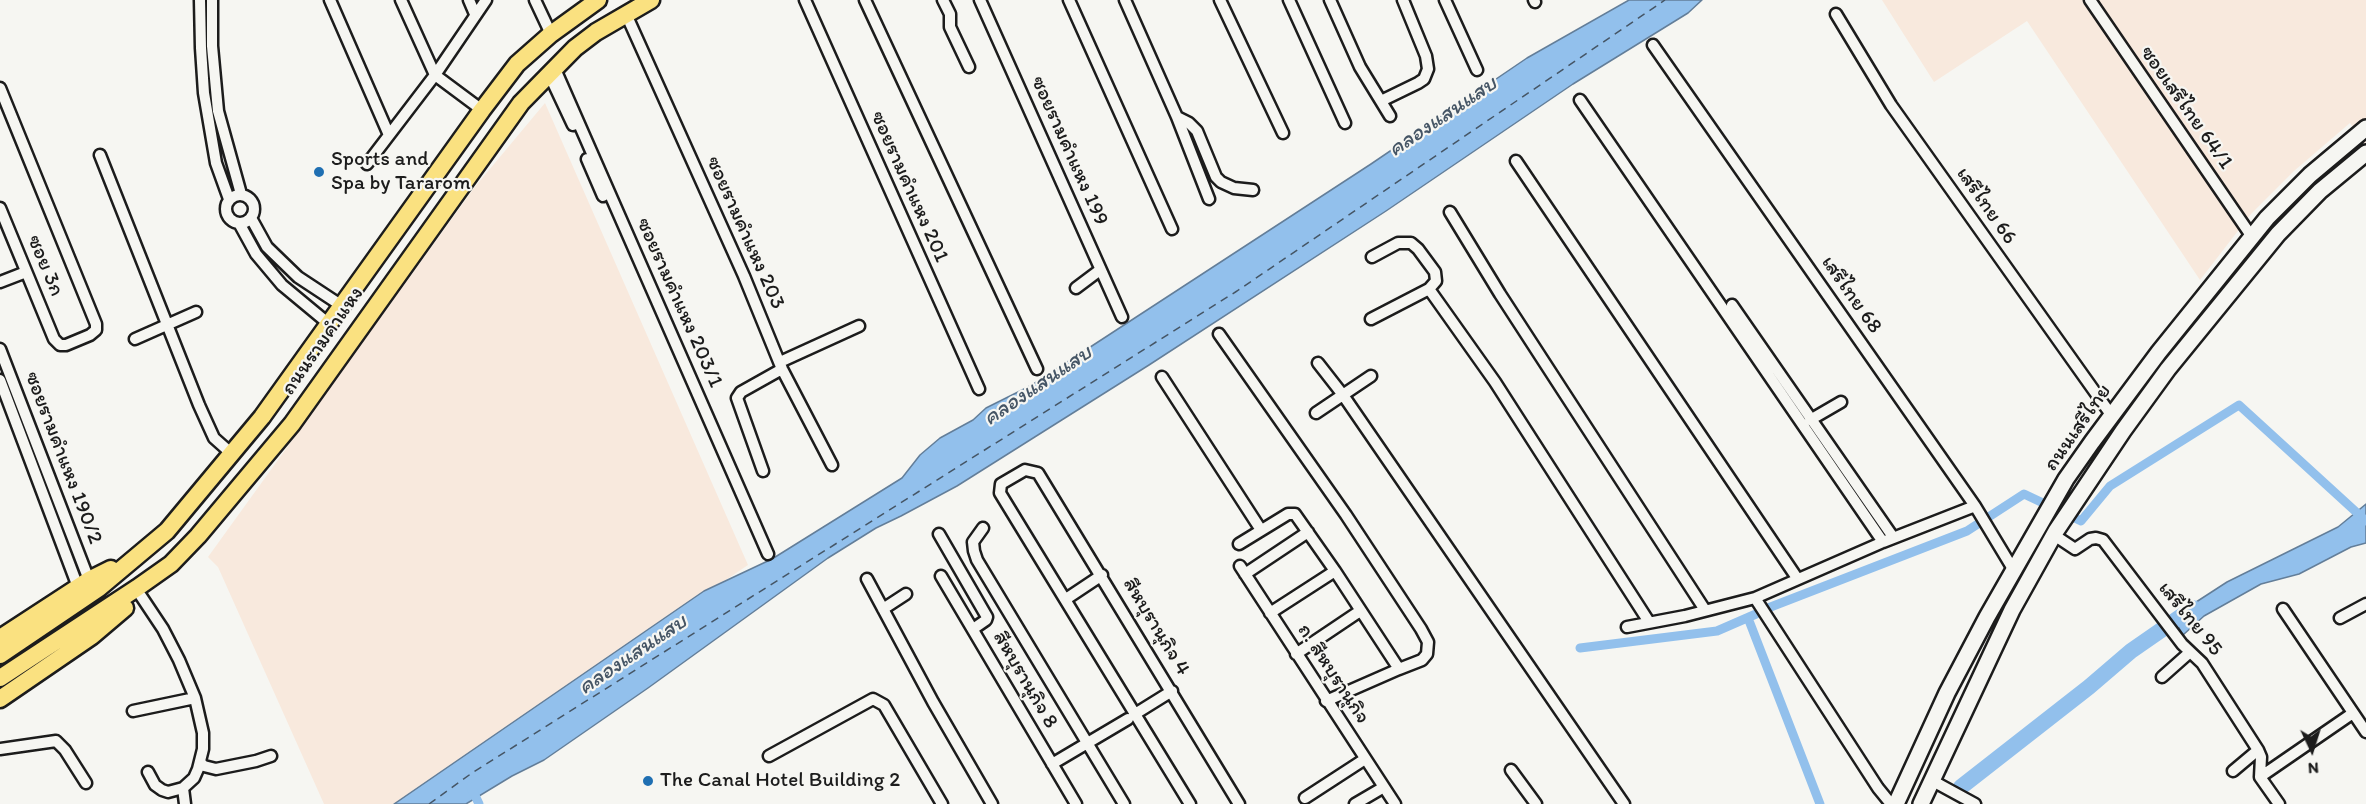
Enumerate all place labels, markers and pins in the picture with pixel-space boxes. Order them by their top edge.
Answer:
place label: Sports and Spa by Tararom [331,147,471,197]
marker: Sports and Spa by Tararom [312,165,326,179]
place label: The Canal Hotel Building 2 [660,768,900,794]
marker: The Canal Hotel Building 2 [641,774,655,788]

